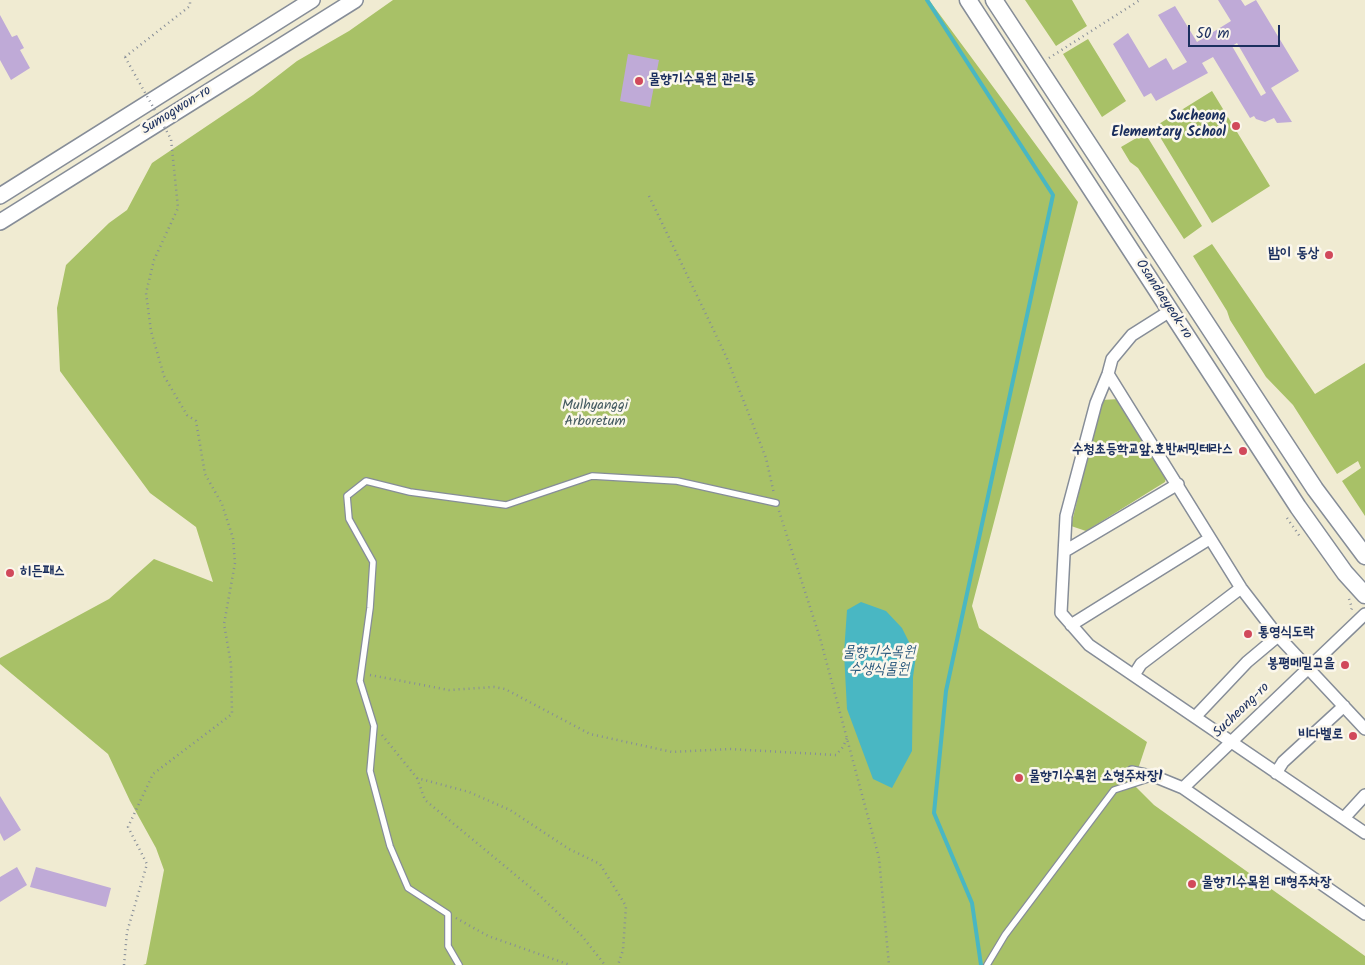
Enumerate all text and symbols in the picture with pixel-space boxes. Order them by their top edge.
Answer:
scale bar [1190,15,1282,47]
text: 50 m [1196,22,1230,46]
place label: 물향기수목원 관리동 [649,73,756,89]
marker: 물향기수목원 관리동 [633,75,645,87]
street label: Sumogwon-ro [139,83,215,139]
place label: Sucheong Elementary School [1112,110,1226,142]
marker: Sucheong Elementary School [1230,120,1242,132]
place label: 밤이 동상 [1269,247,1319,263]
marker: 밤이 동상 [1323,249,1335,261]
street label: Osandaeyeok-ro [1131,257,1195,343]
park label: Mulhyanggi Arboretum [562,399,628,432]
place label: 수청초등학교앞.호반써밋테라스 [1072,443,1233,459]
marker: 수청초등학교앞.호반써밋테라스 [1237,445,1249,457]
place label: 히든패스 [20,565,65,581]
marker: 히든패스 [4,567,16,579]
place label: 통영식도락 [1258,626,1314,642]
marker: 통영식도락 [1242,628,1254,640]
water label: 물향기수목원 수생식물원 [843,644,915,679]
place label: 봉평메밀고을 [1267,657,1335,673]
marker: 봉평메밀고을 [1339,659,1351,671]
street label: Sucheong-ro [1210,680,1274,742]
place label: 비다벨로 [1298,728,1343,744]
marker: 비다벨로 [1347,730,1359,742]
place label: 물향기수목원 소형주차장1 [1029,770,1163,786]
marker: 물향기수목원 소형주차장1 [1013,772,1025,784]
place label: 물향기수목원 대형주차장 [1202,876,1331,892]
marker: 물향기수목원 대형주차장 [1186,878,1198,890]

